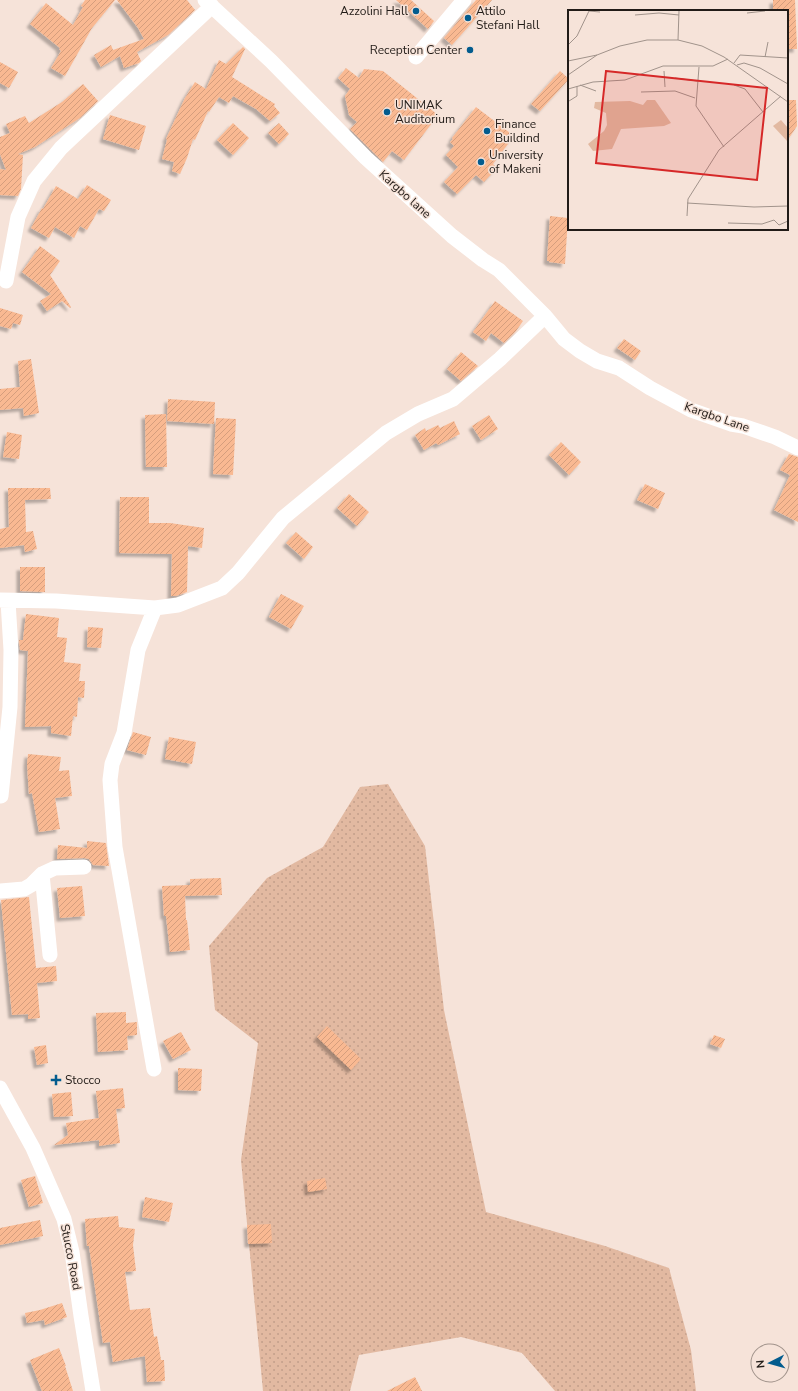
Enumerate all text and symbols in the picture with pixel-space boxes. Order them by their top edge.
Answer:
place label: Azzolini Hall [340,3,408,19]
place label: Attilo Stefani Hall [476,3,540,33]
marker: Azzolini Hall [411,6,421,16]
inset map [568,10,788,230]
marker: Attilo Stefani Hall [463,13,473,23]
place label: Reception Center [370,42,463,58]
marker: Reception Center [465,45,475,55]
place label: UNIMAK Auditorium [395,97,455,127]
marker: UNIMAK Auditorium [382,107,392,117]
place label: Finance Buildind [495,116,540,146]
marker: Finance Buildind [482,126,492,136]
place label: University of Makeni [489,147,544,177]
marker: University of Makeni [476,157,486,167]
street label: Kargbo lane [376,166,434,222]
street label: Kargbo Lane [682,398,752,436]
place label: Stocco [65,1072,101,1088]
marker: Stocco [50,1074,62,1086]
street label: Stucco Road [57,1223,85,1291]
north arrow [750,1343,790,1383]
text: N [753,1359,768,1369]

